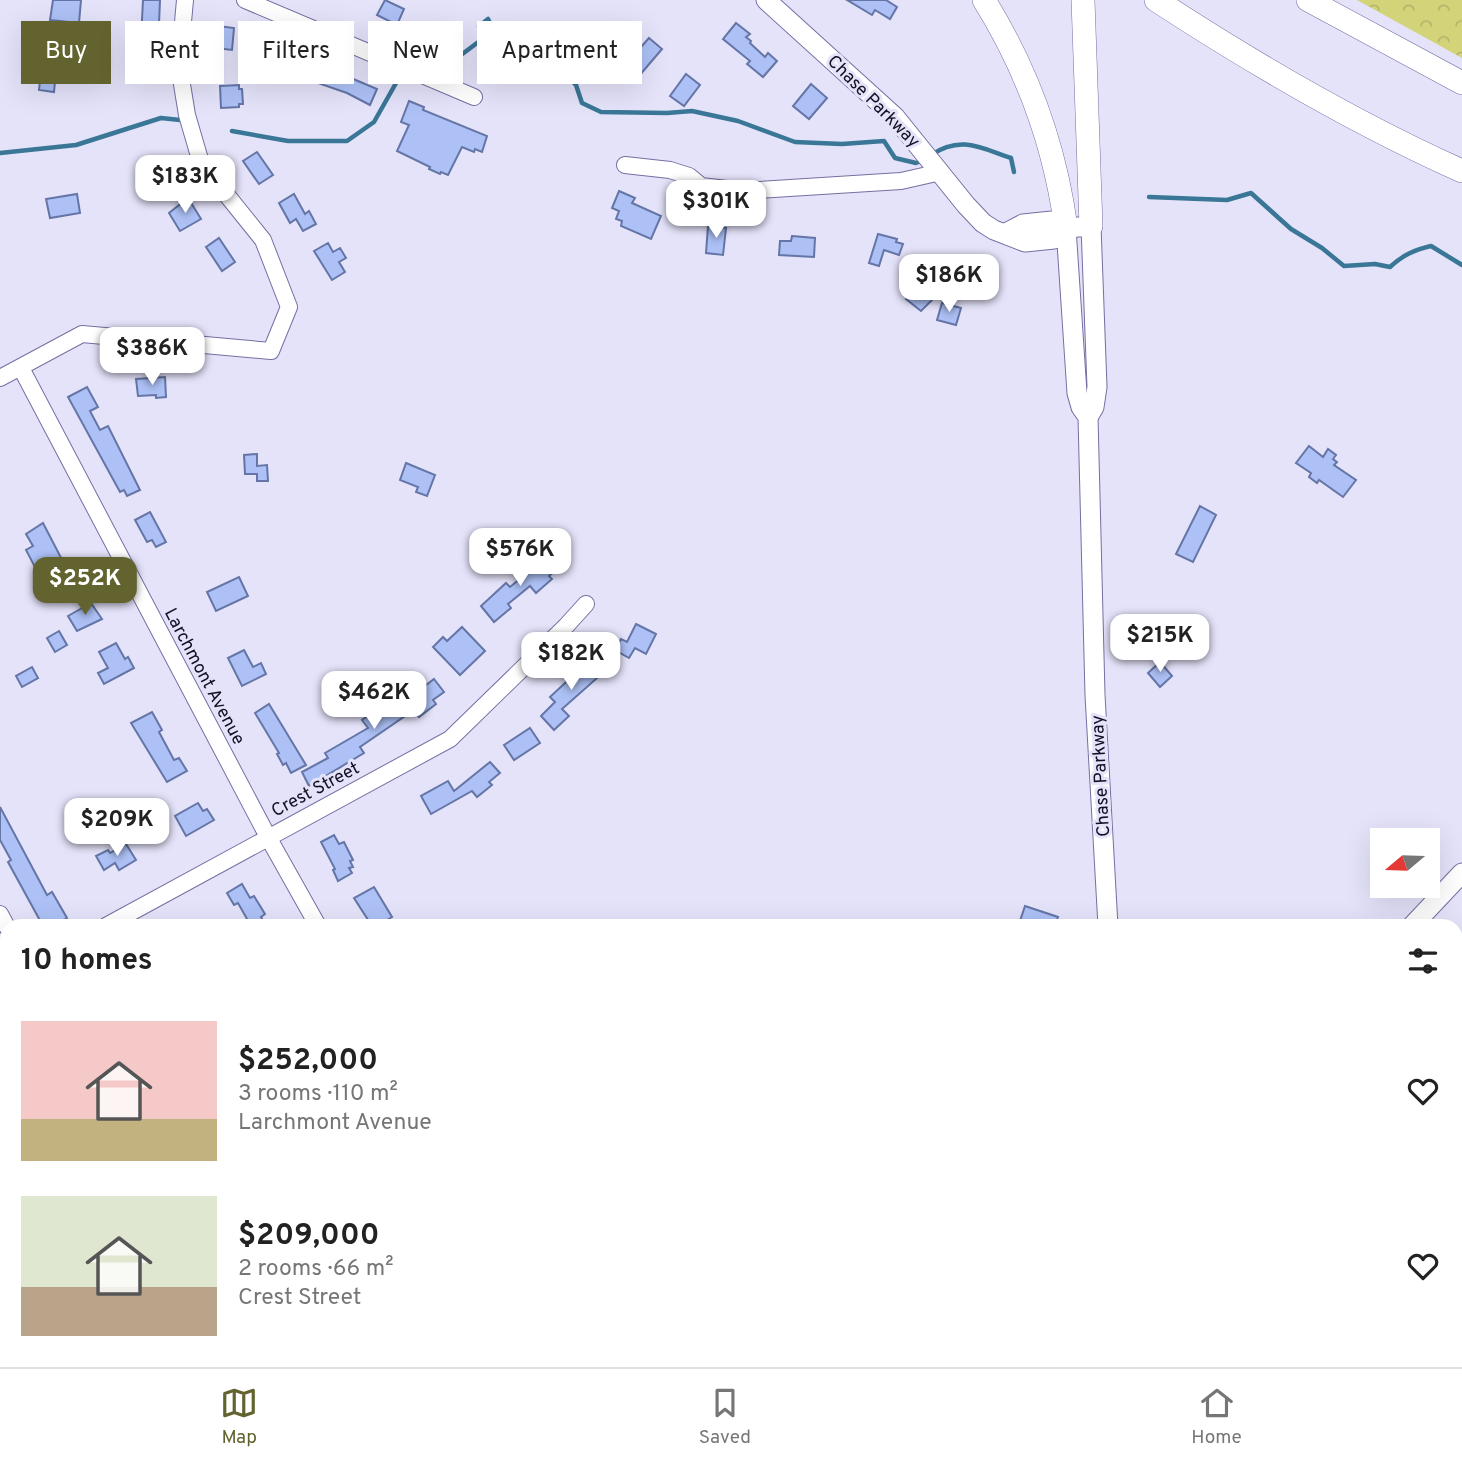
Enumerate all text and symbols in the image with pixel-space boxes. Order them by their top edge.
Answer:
chip: Buy [21,21,111,84]
chip: Rent [125,21,224,84]
chip: Filters [238,21,354,84]
chip: New [368,21,463,84]
chip: Apartment [477,21,642,84]
street label: Chase Parkway [822,51,924,153]
pin: $183K [136,156,234,215]
text: $183K [151,163,219,192]
pin: $301K [667,180,765,240]
text: $301K [682,188,750,217]
pin: $186K [900,254,998,314]
text: $186K [915,262,983,291]
pin: $386K [103,328,201,387]
text: $386K [116,335,188,364]
pin: $576K [471,528,569,588]
text: $576K [485,536,555,565]
pin: $252K [36,558,134,617]
text: $252K [49,565,121,594]
street label: Larchmont Avenue [158,604,249,749]
pin: $215K [1111,614,1209,674]
text: $215K [1126,622,1194,651]
pin: $182K [522,632,620,692]
text: $182K [537,640,605,669]
pin: $462K [325,672,423,731]
text: $462K [337,679,411,708]
street label: Chase Parkway [1087,714,1116,837]
street label: Crest Street [268,758,364,823]
pin: $209K [68,798,166,858]
text: $209K [80,806,154,835]
north arrow [1370,828,1440,898]
map controls [1370,828,1440,898]
icon: filters [1404,942,1442,980]
text: 10 homes [21,943,152,980]
text: $252,000 [238,1043,378,1080]
icon: home [77,1049,161,1133]
icon: heart [1404,1072,1442,1110]
text: 3 rooms · 110 m² [238,1080,398,1109]
text: Larchmont Avenue [238,1109,432,1138]
text: $209,000 [238,1218,379,1255]
icon: home [77,1224,161,1308]
icon: heart [1404,1247,1442,1285]
text: 2 rooms · 66 m² [238,1255,394,1284]
text: Crest Street [238,1284,361,1313]
tab: Map [220,1384,258,1450]
tab: Saved [699,1384,751,1450]
tab: Home [1191,1384,1242,1450]

